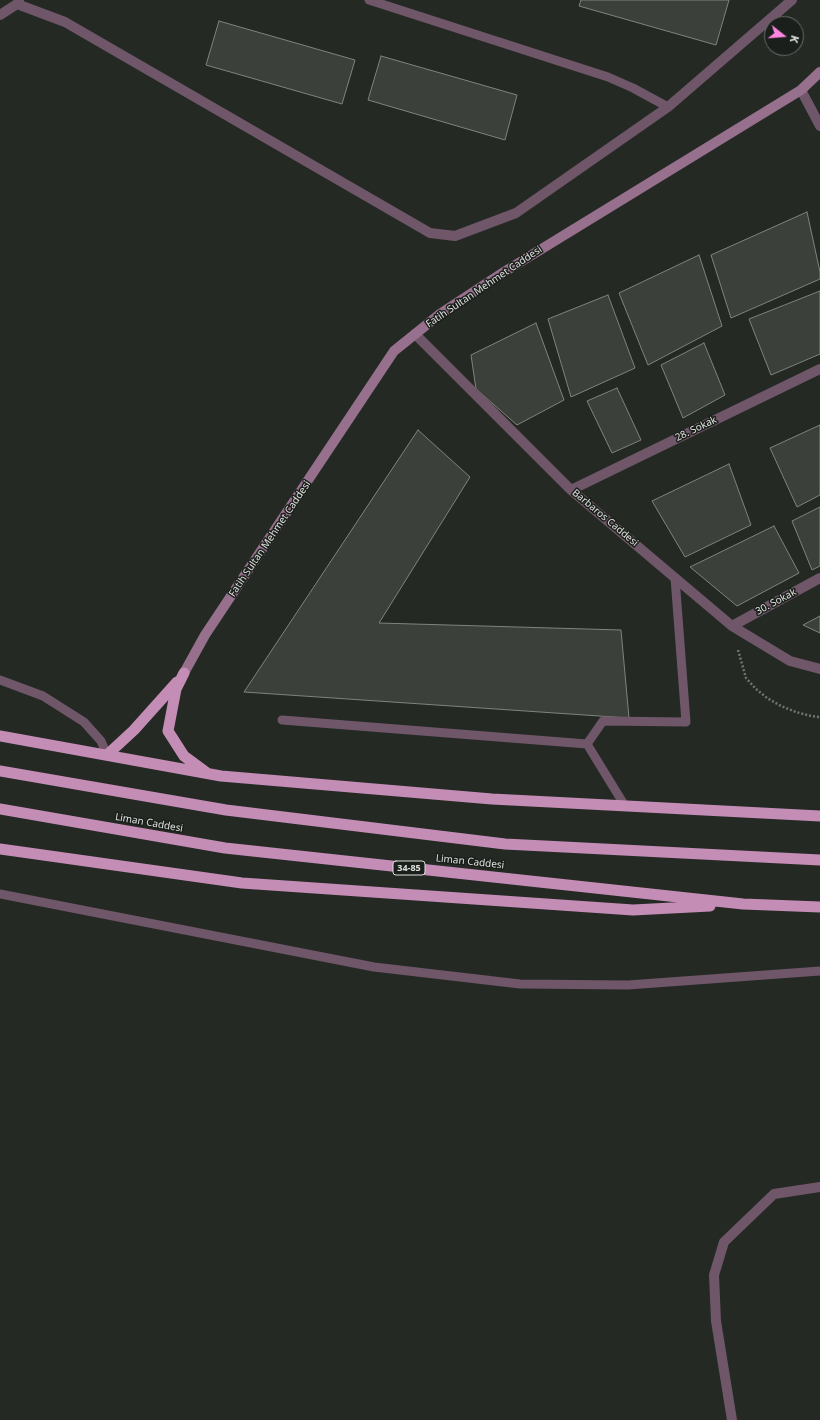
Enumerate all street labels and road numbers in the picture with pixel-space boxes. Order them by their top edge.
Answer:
street label: Fatih Sultan Mehmet Caddesi [424,244,544,330]
street label: 28. Sokak [673,414,719,444]
street label: Fatih Sultan Mehmet Caddesi [227,479,313,599]
street label: Barbaros Caddesi [570,487,640,549]
street label: 30. Sokak [754,586,798,618]
street label: Liman Caddesi [114,811,184,835]
street label: Liman Caddesi [435,852,505,872]
road number: 34-85 [393,861,425,875]

